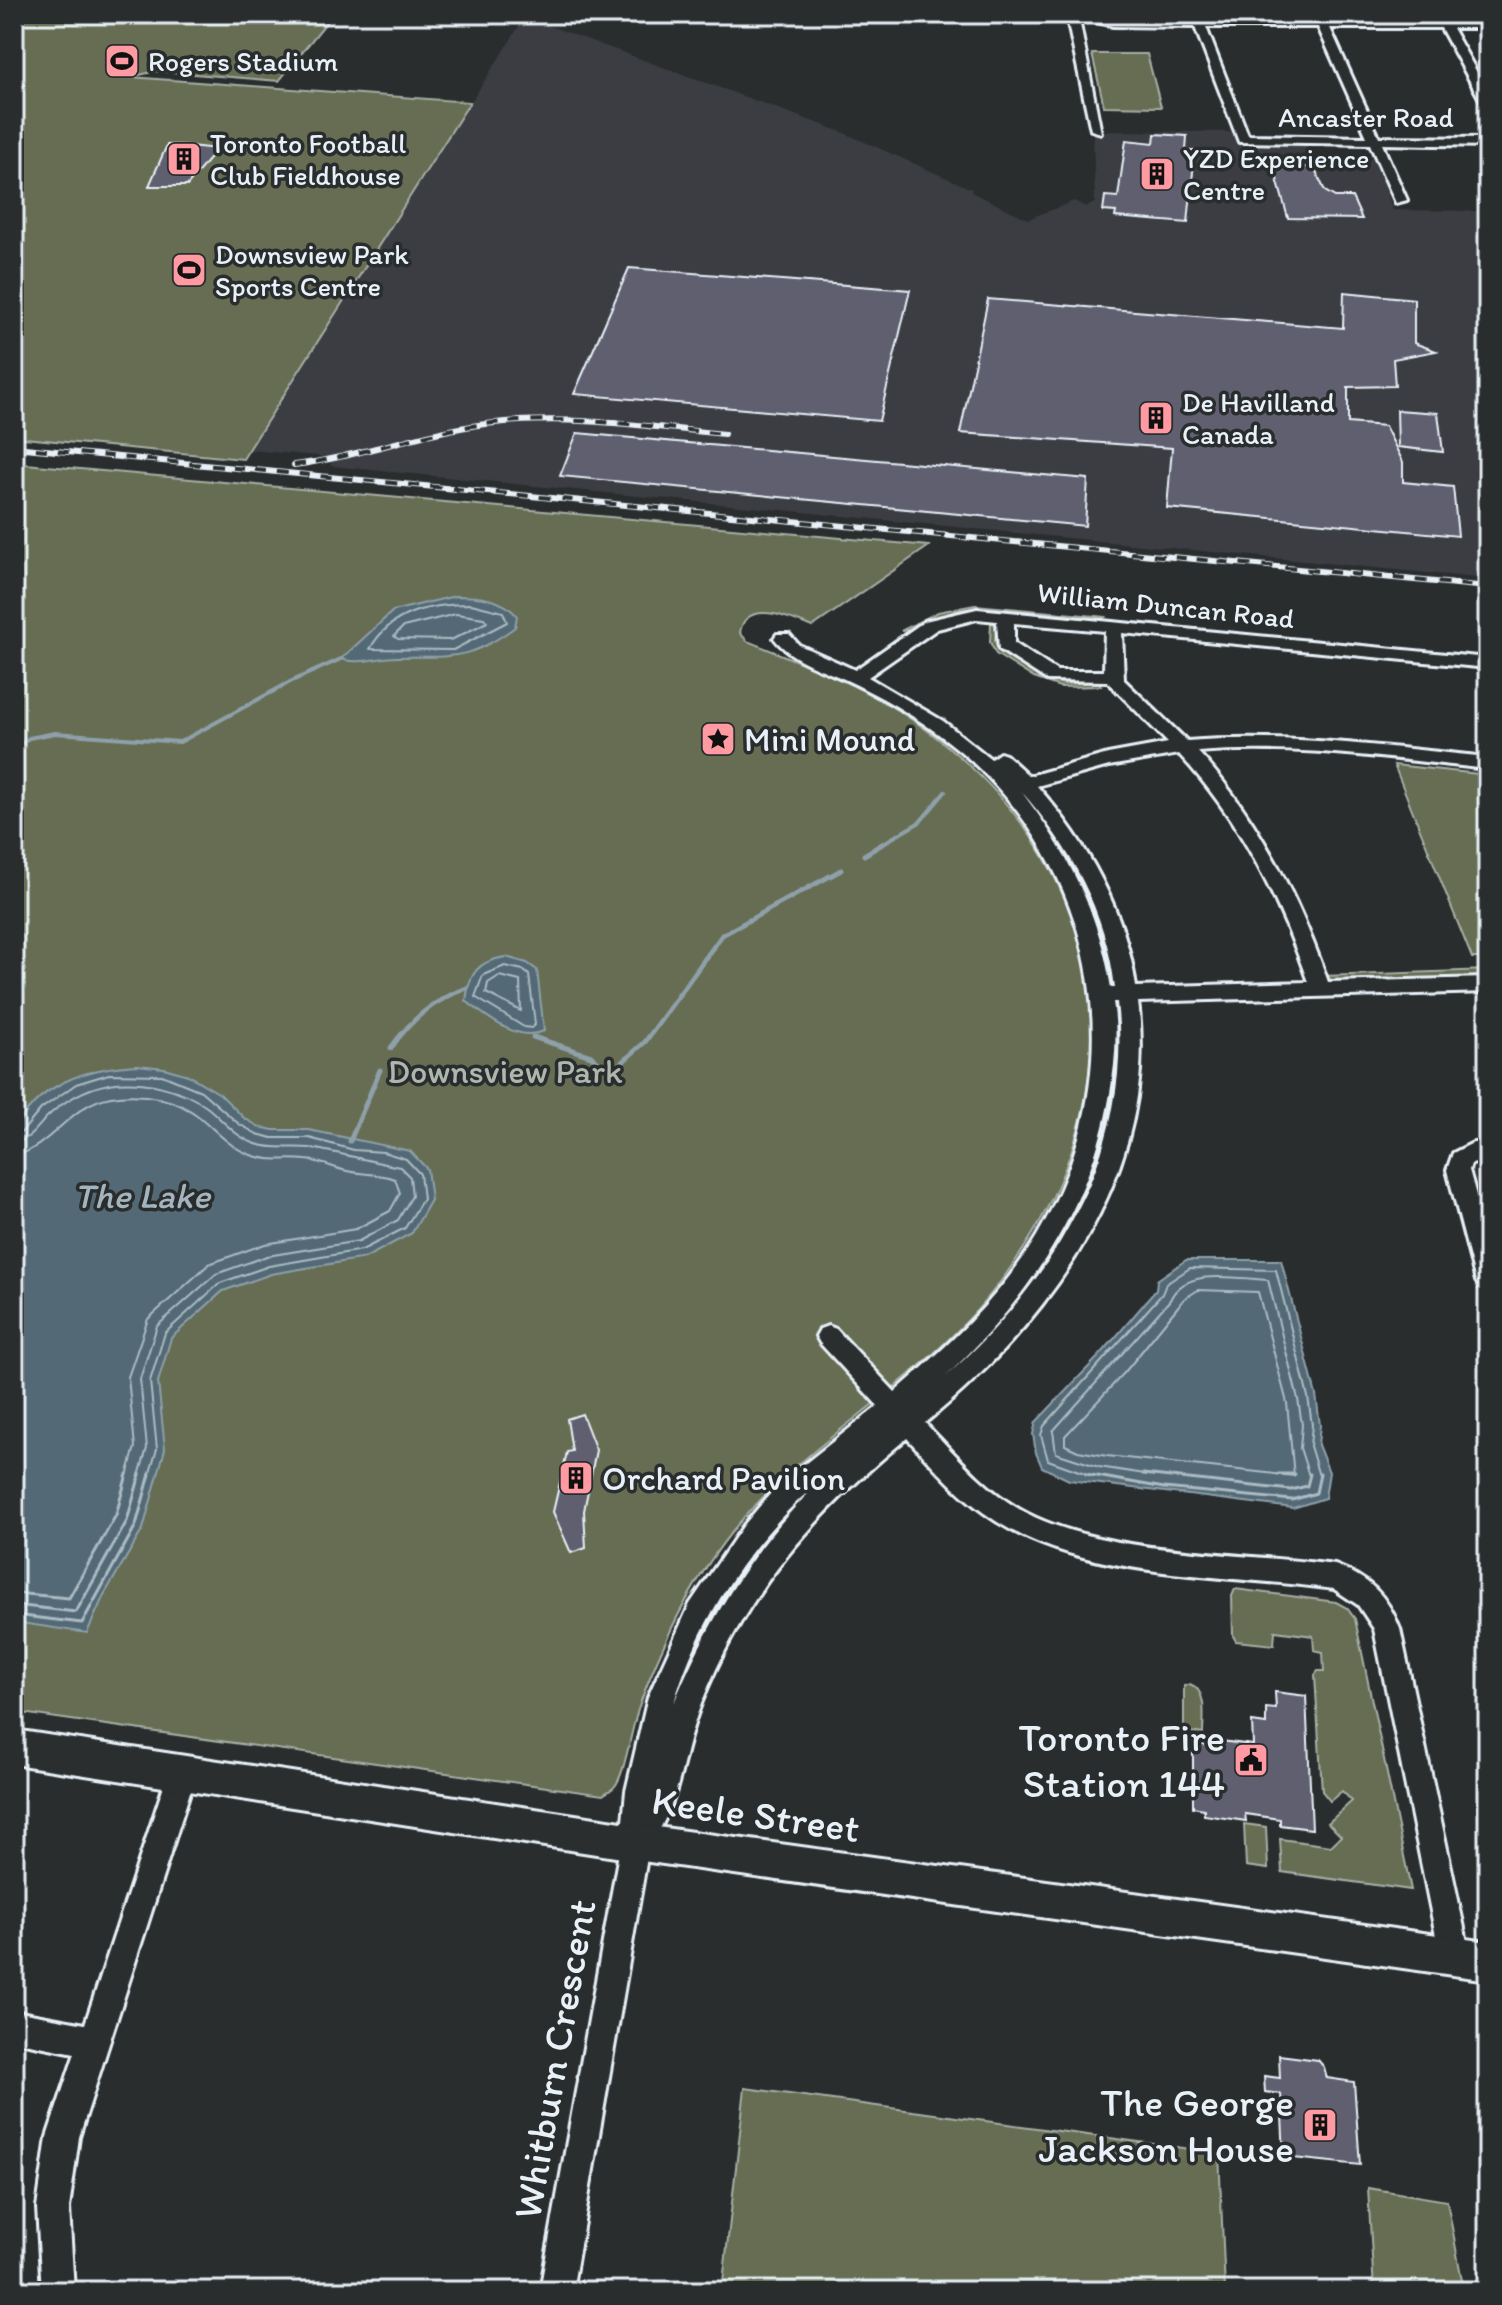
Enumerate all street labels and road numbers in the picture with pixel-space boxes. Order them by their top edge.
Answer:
street label: Ancaster Road [1278,100,1454,134]
street label: William Duncan Road [1036,575,1297,635]
street label: Keele Street [649,1776,863,1852]
street label: Whitburn Crescent [502,1896,606,2222]

